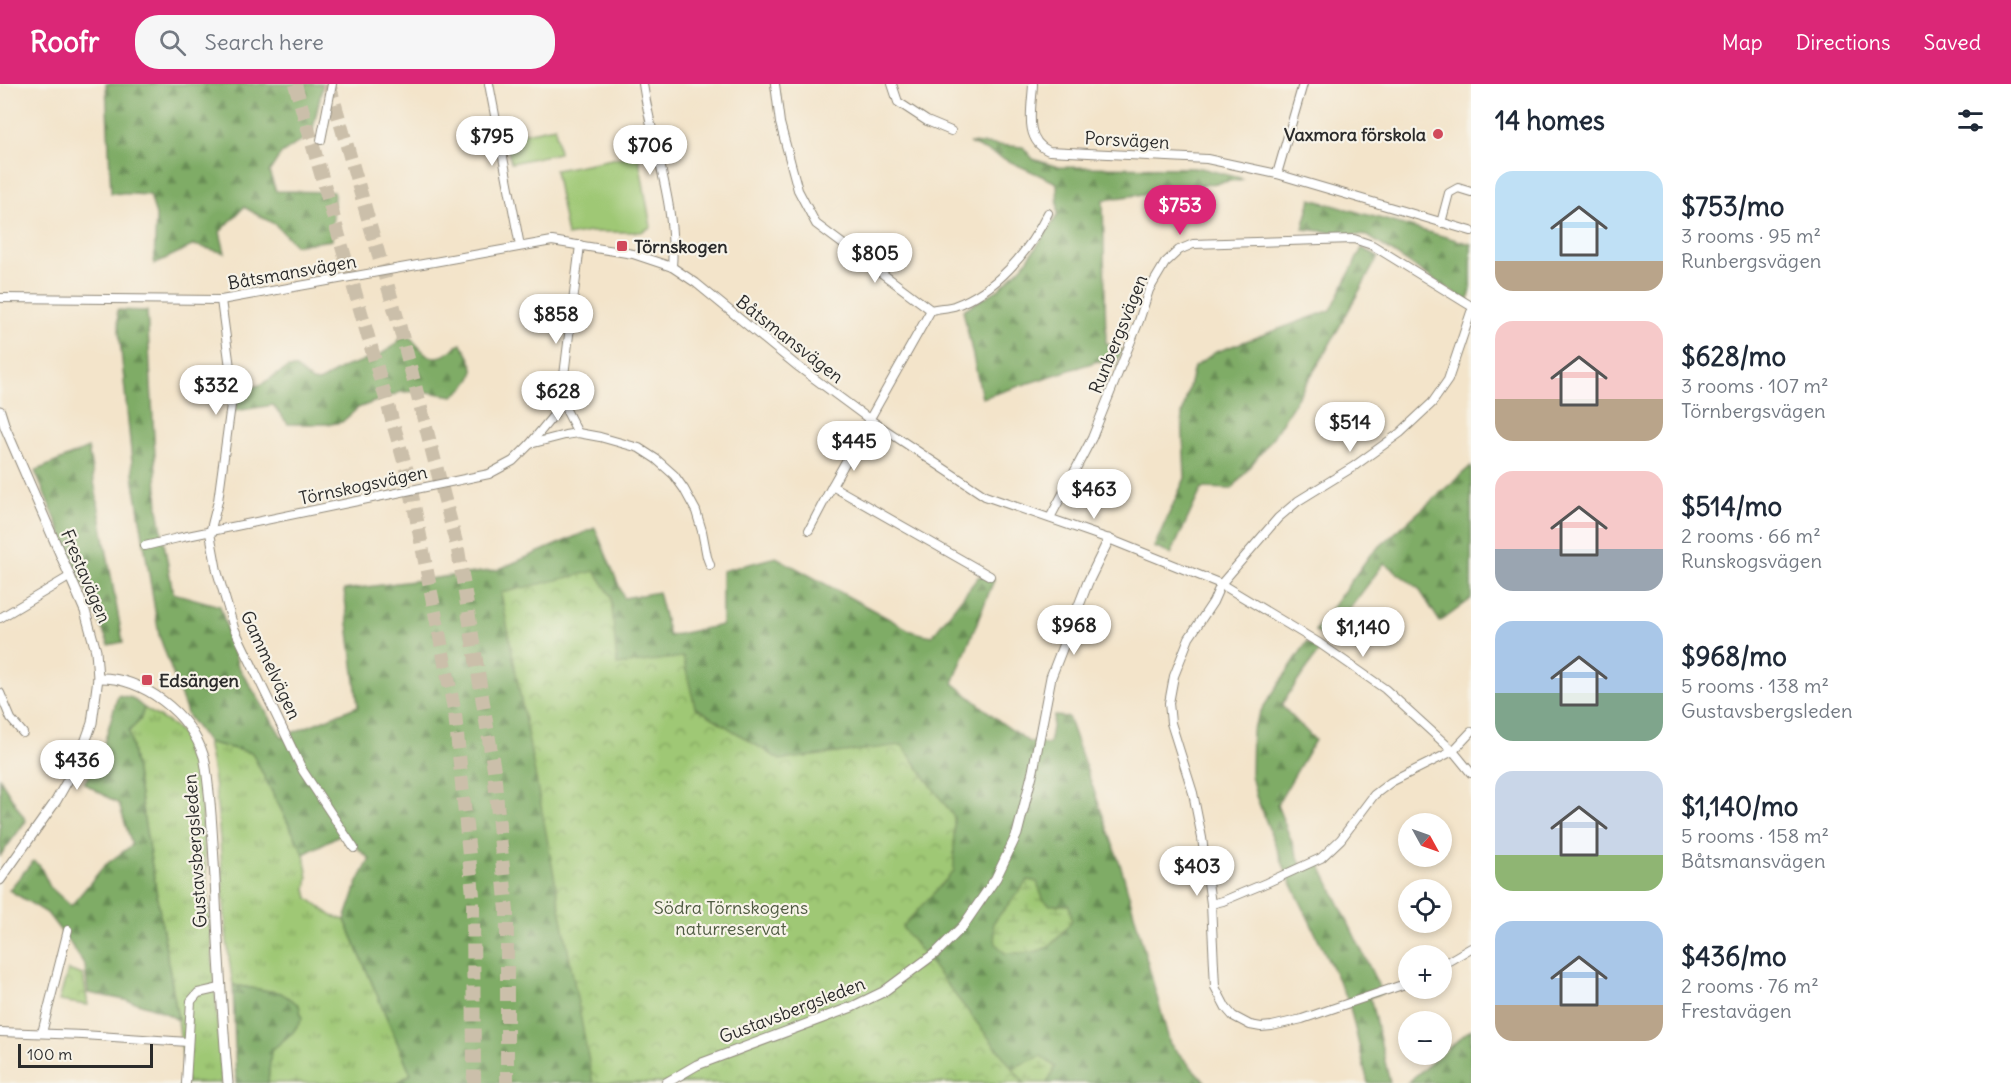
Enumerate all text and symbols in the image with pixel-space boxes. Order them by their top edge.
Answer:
search box [135,15,555,69]
text: Roofr [30,24,99,60]
icon: search [156,26,189,59]
text: Search here [204,28,324,56]
text: Map [1722,29,1763,56]
text: Directions [1796,29,1890,56]
text: Saved [1923,29,1981,56]
text: 14 homes [1495,104,1605,137]
icon: filters [1954,104,1987,137]
pin: $795 [456,116,528,167]
text: $795 [470,123,514,148]
place label: Vaxmora förskola [1284,123,1426,146]
pin: $706 [614,125,686,176]
street label: Porsvägen [1084,126,1170,154]
marker: Vaxmora förskola [1431,127,1445,141]
text: $706 [627,132,673,157]
pin: $753 [1144,185,1216,236]
text: $753/mo [1681,190,1784,223]
text: $753 [1158,192,1202,217]
icon: home [1543,195,1615,267]
text: 3 rooms · 95 m² [1681,223,1821,248]
pin: $805 [839,233,911,284]
place label: Törnskogen [634,235,728,258]
marker: Törnskogen [615,239,629,253]
text: $805 [851,240,899,265]
text: Runbergsvägen [1681,248,1821,273]
street label: Båtsmansvägen [226,249,358,295]
street label: Runbergsvägen [1084,271,1152,397]
street label: Båtsmansvägen [732,290,848,388]
pin: $858 [520,294,592,345]
text: $858 [533,301,579,326]
text: $628/mo [1681,340,1786,373]
icon: home [1543,345,1615,417]
pin: $332 [180,365,252,416]
pin: $628 [522,371,594,422]
text: $332 [194,372,238,397]
text: 3 rooms · 107 m² [1681,373,1829,398]
text: $628 [535,378,581,403]
text: Törnbergsvägen [1681,398,1826,423]
pin: $514 [1314,402,1386,453]
text: $514 [1329,409,1371,434]
pin: $445 [818,421,890,472]
text: $445 [831,428,877,453]
street label: Törnskogsvägen [297,460,429,510]
pin: $463 [1058,469,1130,520]
text: $463 [1071,476,1117,501]
text: $514/mo [1681,490,1782,523]
icon: home [1543,495,1615,567]
text: 2 rooms · 66 m² [1681,523,1821,548]
street label: Frestavägen [56,526,116,626]
text: Runskogsvägen [1681,548,1822,573]
pin: $968 [1038,605,1110,656]
street label: Gammelvägen [236,607,306,723]
pin: $1,140 [1314,607,1412,658]
text: $968 [1051,612,1097,637]
text: $1,140 [1336,614,1390,639]
text: $968/mo [1681,640,1787,673]
icon: home [1543,645,1615,717]
place label: Edsängen [159,669,240,692]
marker: Edsängen [140,673,154,687]
text: 5 rooms · 138 m² [1681,673,1829,698]
text: Gustavsbergsleden [1681,698,1852,723]
pin: $436 [41,740,113,791]
text: $436 [54,747,100,772]
street label: Gustavsbergsleden [178,773,212,929]
text: $1,140/mo [1681,790,1798,823]
icon: home [1543,795,1615,867]
north arrow [1398,813,1452,867]
map controls [1398,813,1452,1065]
text: 5 rooms · 158 m² [1681,823,1829,848]
pin: $403 [1161,846,1233,897]
text: Båtsmansvägen [1681,848,1825,873]
text: $403 [1173,853,1221,878]
button: locate [1398,879,1452,933]
park label: Södra Törnskogens naturreservat [654,896,808,940]
text: $436/mo [1681,940,1787,973]
button: + [1398,945,1452,999]
icon: home [1543,945,1615,1017]
street label: Gustavsbergsleden [716,972,868,1048]
text: 2 rooms · 76 m² [1681,973,1819,998]
text: Frestavägen [1681,998,1792,1023]
button: − [1398,1011,1452,1065]
scale bar [18,1041,153,1068]
text: 100 m [27,1044,72,1064]

